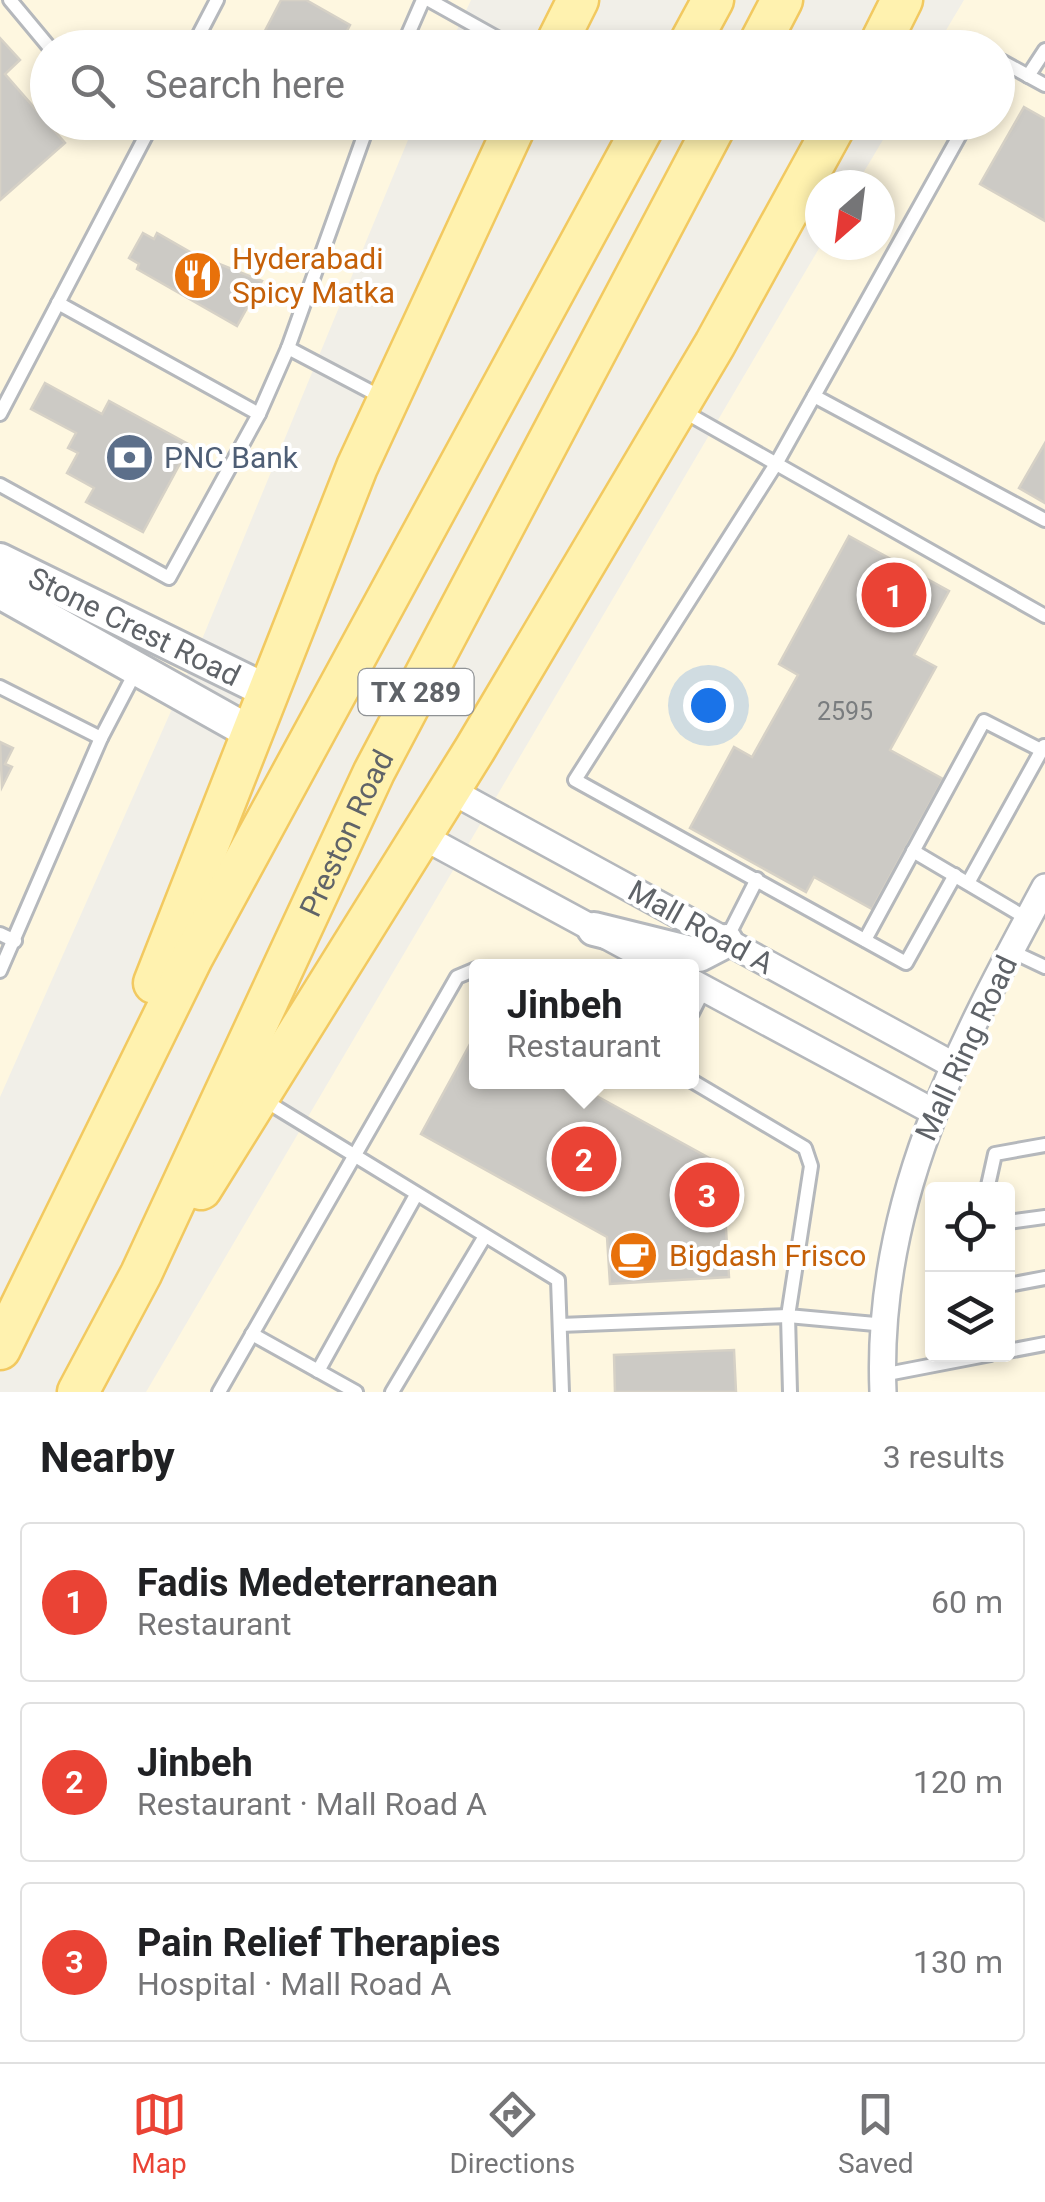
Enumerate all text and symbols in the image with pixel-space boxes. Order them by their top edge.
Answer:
search box [30,30,1015,140]
icon: search [65,58,120,113]
text: Search here [145,63,345,107]
north arrow [805,170,895,260]
place label: Hyderabadi Spicy Matka [232,241,395,310]
restaurant icon: Hyderabadi Spicy Matka [171,249,223,301]
bank icon: PNC Bank [103,431,155,483]
place label: PNC Bank [164,440,299,475]
pin: 1 [862,558,926,632]
street label: Stone Crest Road [23,559,246,693]
road number: TX 289 [358,669,474,715]
your location [683,680,734,731]
house number: 2595 [817,697,873,726]
street label: Preston Road [292,744,400,922]
street label: Mall Road A [622,873,780,981]
street label: Mall Ring Road [908,950,1024,1146]
popup [469,959,699,1089]
text: Jinbeh [507,983,623,1027]
text: Restaurant [507,1027,661,1065]
pin: 2 [552,1122,616,1196]
pin: 3 [674,1158,740,1232]
map controls [925,1182,1015,1362]
button: locate [925,1182,1015,1272]
cafe icon: Bigdash Frisco [608,1229,660,1281]
place label: Bigdash Frisco [669,1238,866,1273]
button: layers [925,1272,1015,1362]
text: Nearby [40,1433,175,1482]
text: 3 results [883,1438,1005,1476]
text: Fadis Medeterranean [137,1561,498,1605]
text: 1 [65,1583,84,1621]
text: 60 m [931,1583,1003,1621]
text: Restaurant [137,1605,291,1643]
text: Jinbeh [137,1741,253,1785]
text: 2 [65,1763,84,1801]
text: 120 m [913,1763,1003,1801]
text: Restaurant · Mall Road A [137,1785,487,1823]
text: Pain Relief Therapies [137,1921,500,1965]
text: 3 [65,1943,84,1981]
text: 130 m [913,1943,1003,1981]
text: Hospital · Mall Road A [137,1965,451,2003]
tab: Map [131,2087,187,2180]
tab: Directions [449,2087,575,2180]
tab: Saved [838,2087,914,2180]

